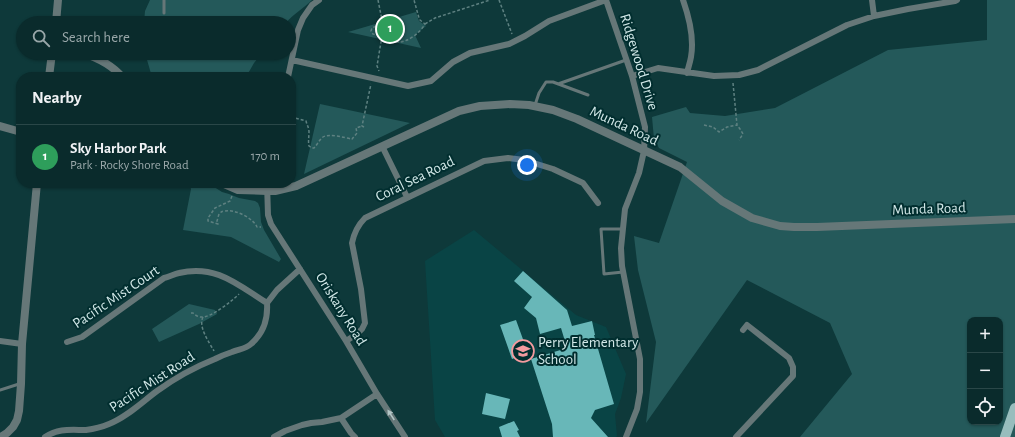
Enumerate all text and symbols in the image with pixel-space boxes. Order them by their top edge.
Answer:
street label: Ridgewood Drive [617,12,661,112]
pin: 1 [377,14,403,44]
search box [16,16,296,60]
icon: search [30,27,52,49]
text: Search here [62,30,130,45]
text: Nearby [32,89,82,106]
street label: Munda Road [587,104,661,148]
text: Sky Harbor Park [70,141,166,156]
text: 1 [43,150,47,163]
text: 170 m [251,150,280,163]
street label: Coral Sea Road [373,153,457,204]
your location [517,155,537,175]
text: Park · Rocky Shore Road [70,159,189,172]
street label: Munda Road [892,200,966,218]
street label: Pacific Mist Court [70,263,162,331]
street label: Oriskany Road [313,270,369,348]
map controls [967,317,1003,425]
button: + [967,317,1003,353]
place label: Perry Elementary School [538,335,639,367]
school or university icon: Perry Elementary School [510,338,536,364]
street label: Pacific Mist Road [107,349,198,415]
button: − [967,353,1003,389]
button: locate [967,389,1003,425]
one-way arrow [387,410,395,421]

